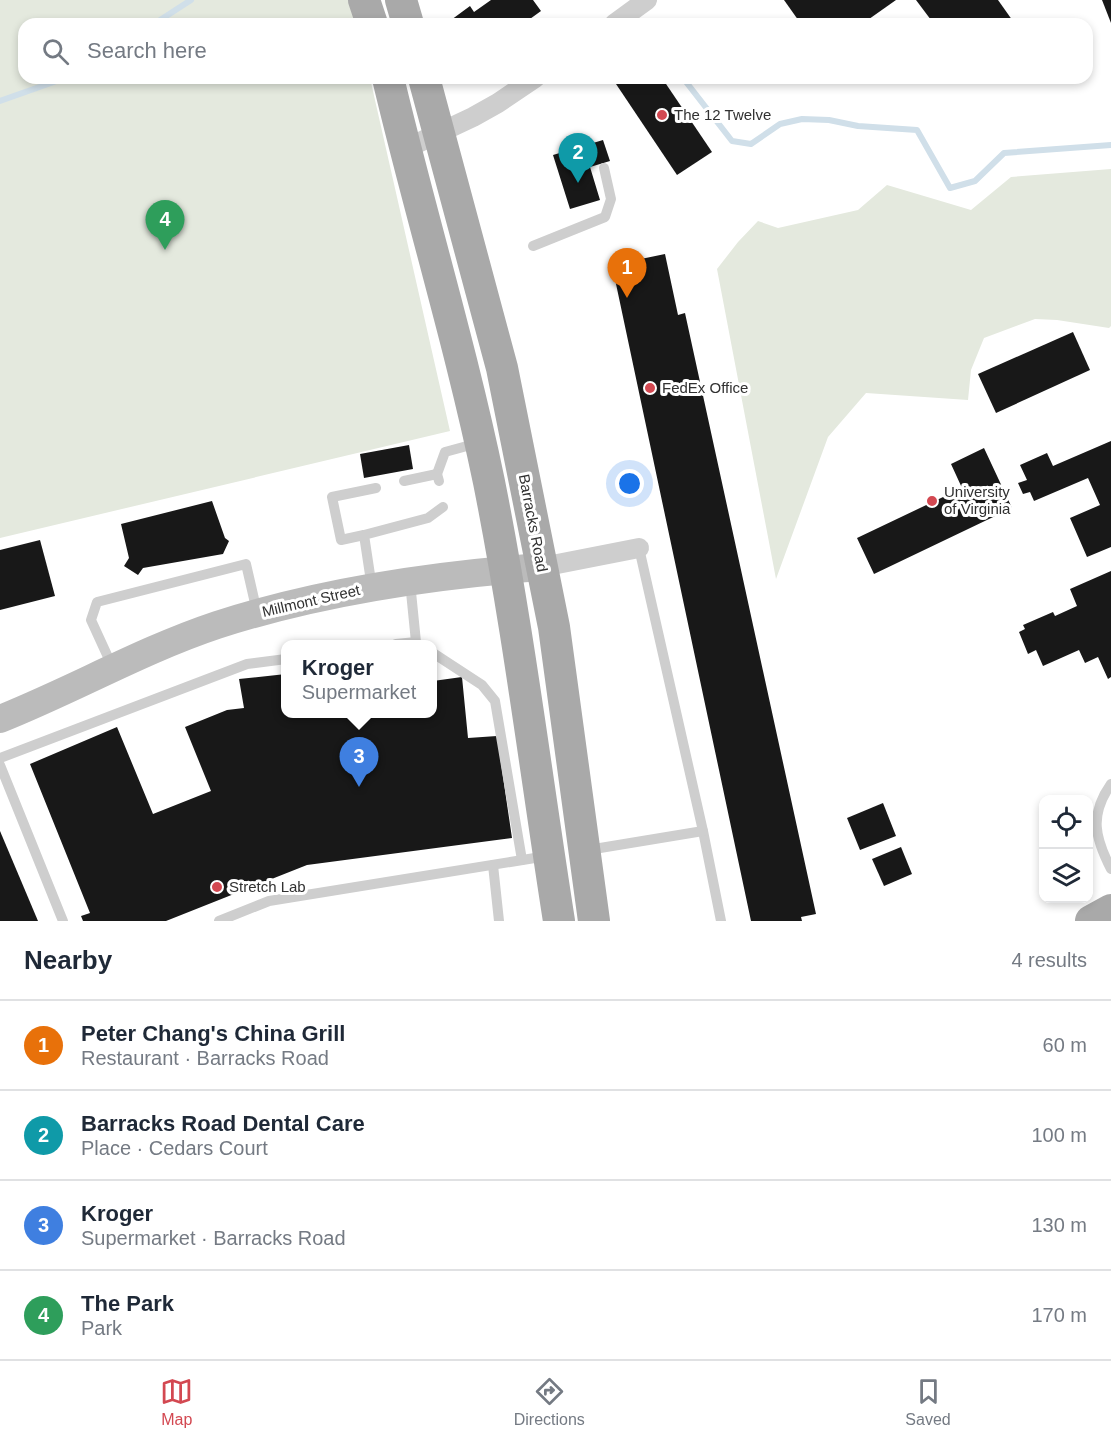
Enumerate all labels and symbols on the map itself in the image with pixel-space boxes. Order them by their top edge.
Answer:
place label: The 12 Twelve [674,106,771,123]
marker: The 12 Twelve [655,108,669,122]
pin: 2 [558,134,598,183]
pin: 4 [146,200,184,250]
pin: 1 [608,248,646,298]
place label: FedEx Office [662,379,748,396]
marker: FedEx Office [643,381,657,395]
your location [615,469,644,498]
street label: Barracks Road [516,473,551,573]
place label: University of Virginia [944,483,1011,517]
marker: University of Virginia [925,494,939,508]
street label: Millmont Street [260,581,362,620]
pin: 3 [340,738,378,787]
place label: Stretch Lab [229,878,306,895]
marker: Stretch Lab [210,880,224,894]

